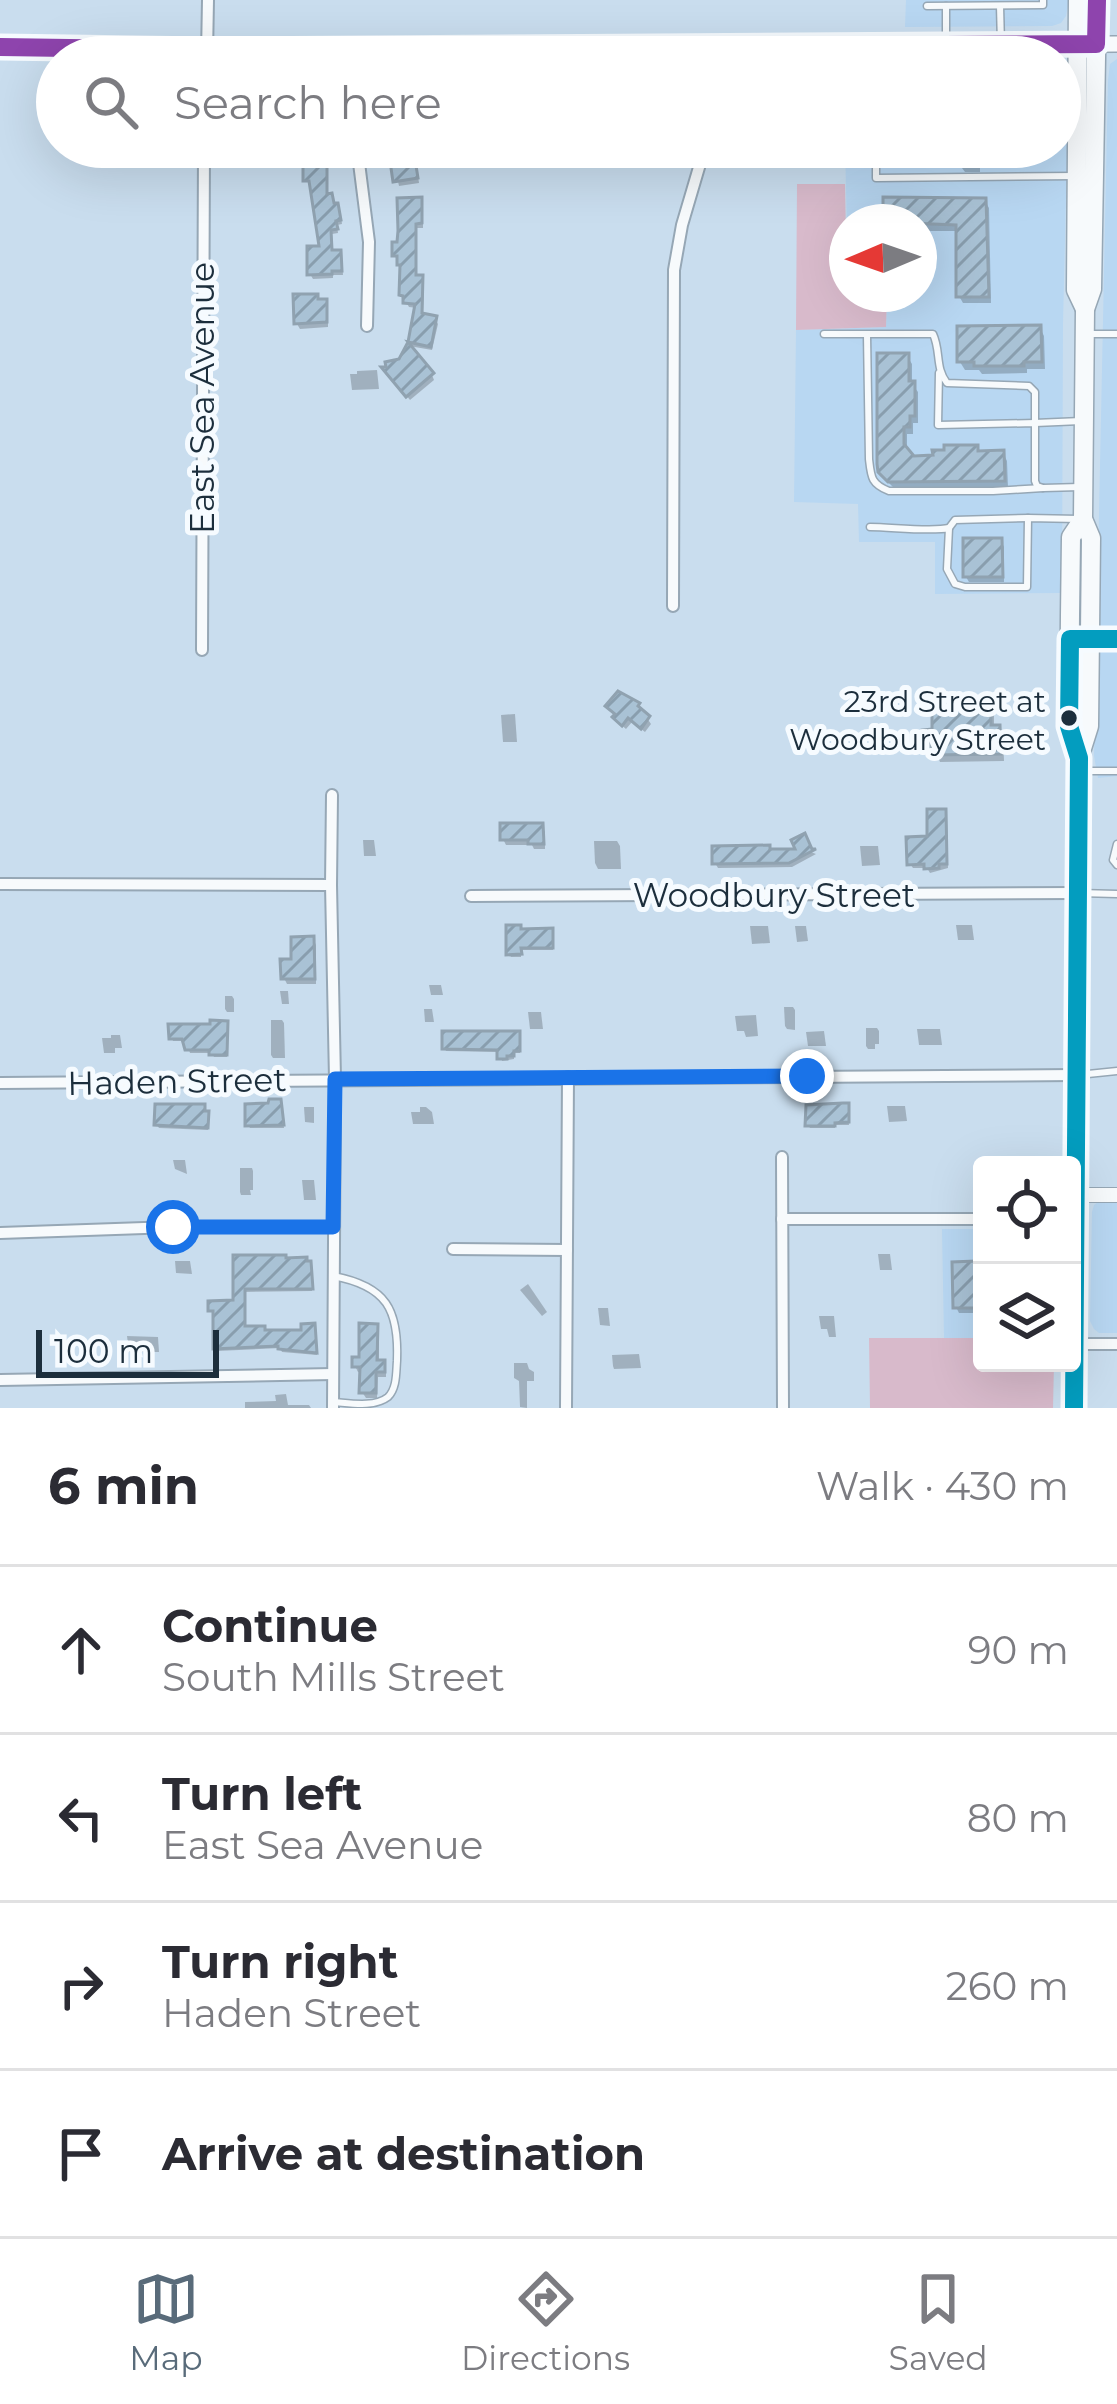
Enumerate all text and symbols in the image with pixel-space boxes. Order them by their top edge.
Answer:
search box [36,36,1081,168]
icon: search [78,69,144,135]
text: Search here [174,75,442,130]
north arrow [829,204,937,312]
street label: East Sea Avenue [182,262,222,534]
place label: 23rd Street at Woodbury Street [789,683,1046,758]
marker: 23rd Street at Woodbury Street [1058,707,1080,729]
street label: Woodbury Street [633,875,915,915]
route end [780,1049,834,1103]
street label: Haden Street [67,1059,287,1103]
map controls [973,1156,1081,1372]
button: locate [973,1156,1081,1264]
route start [146,1200,200,1254]
button: layers [973,1264,1081,1372]
scale bar [36,1324,219,1377]
text: 100 m [54,1331,153,1371]
text: 6 min [48,1455,199,1517]
text: Walk · 430 m [816,1462,1069,1510]
text: Continue [162,1598,378,1653]
icon: ahead [48,1617,114,1683]
text: 90 m [968,1626,1069,1674]
text: South Mills Street [162,1653,505,1701]
text: Turn left [162,1766,362,1821]
icon: left [48,1785,114,1851]
text: 80 m [967,1794,1069,1842]
text: East Sea Avenue [162,1821,483,1869]
text: Turn right [162,1934,398,1989]
icon: right [48,1953,114,2019]
text: 260 m [946,1962,1069,2010]
text: Haden Street [162,1989,421,2037]
icon: arrive [48,2121,114,2187]
text: Arrive at destination [162,2126,645,2181]
tab: Map [129,2266,203,2378]
tab: Directions [461,2266,630,2378]
tab: Saved [889,2266,988,2378]

